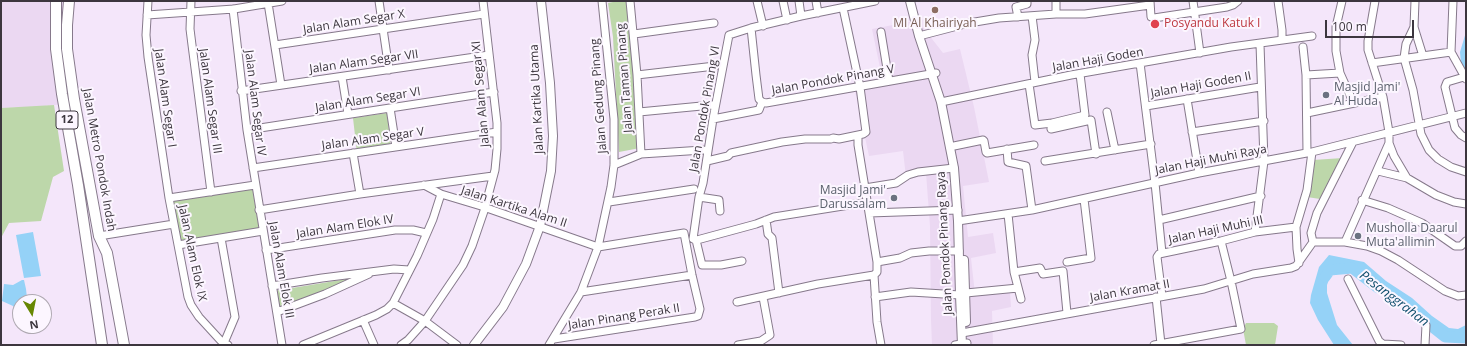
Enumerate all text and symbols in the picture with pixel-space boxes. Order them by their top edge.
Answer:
marker: MI Al Khairiyah [930,5,940,15]
street label: Jalan Alam Segar X [302,7,406,37]
scale bar [1327,12,1416,38]
place label: MI Al Khairiyah [893,17,977,31]
place label: Posyandu Katuk I [1164,17,1260,31]
marker: Posyandu Katuk I [1149,18,1161,30]
text: 100 m [1332,18,1367,35]
street label: Jalan Taman Pinang [614,23,636,133]
street label: Jalan Gedung Pinang [588,38,610,154]
street label: Jalan Alam Segar XI [469,40,493,148]
street label: Jalan Kartika Utama [527,44,547,154]
street label: Jalan Pondok Pinang VI [687,45,723,173]
street label: Jalan Haji Goden [1051,45,1145,75]
street label: Jalan Alam Segar III [195,47,225,155]
street label: Jalan Alam Segar VII [309,47,419,77]
street label: Jalan Alam Segar I [151,48,179,148]
street label: Jalan Alam Segar IV [241,49,269,157]
street label: Jalan Pondok Pinang V [771,62,895,98]
street label: Jalan Haji Goden II [1150,69,1252,101]
place label: Masjid Jami' Al Huda [1334,81,1400,109]
street label: Jalan Alam Segar VI [314,85,422,115]
street label: Jalan Metro Pondok Indah [79,87,119,233]
marker: Masjid Jami' Al Huda [1321,90,1331,100]
road number: 12 [56,111,78,129]
street label: Jalan Alam Segar V [321,125,425,153]
street label: Jalan Haji Muhi Raya [1154,142,1268,178]
street label: Jalan Pondok Pinang Raya [934,171,956,315]
street label: Jalan Kartika Alam II [459,183,569,231]
place label: Masjid Jami' Darussalam [819,184,886,212]
marker: Masjid Jami' Darussalam [889,193,899,203]
street label: Jalan Alam Elok IX [175,203,209,303]
street label: Jalan Alam Elok IV [295,212,395,242]
street label: Jalan Haji Muhi III [1167,213,1265,247]
street label: Jalan Alam Elok III [265,221,297,319]
place label: Musholla Daarul Muta'allimin [1366,222,1458,250]
marker: Musholla Daarul Muta'allimin [1353,231,1363,241]
water label: Pesanggrahan [1356,268,1432,330]
street label: Jalan Kramat II [1089,277,1171,305]
north arrow [12,294,52,334]
street label: Jalan Pinang Perak II [567,301,681,333]
text: N [28,317,40,333]

